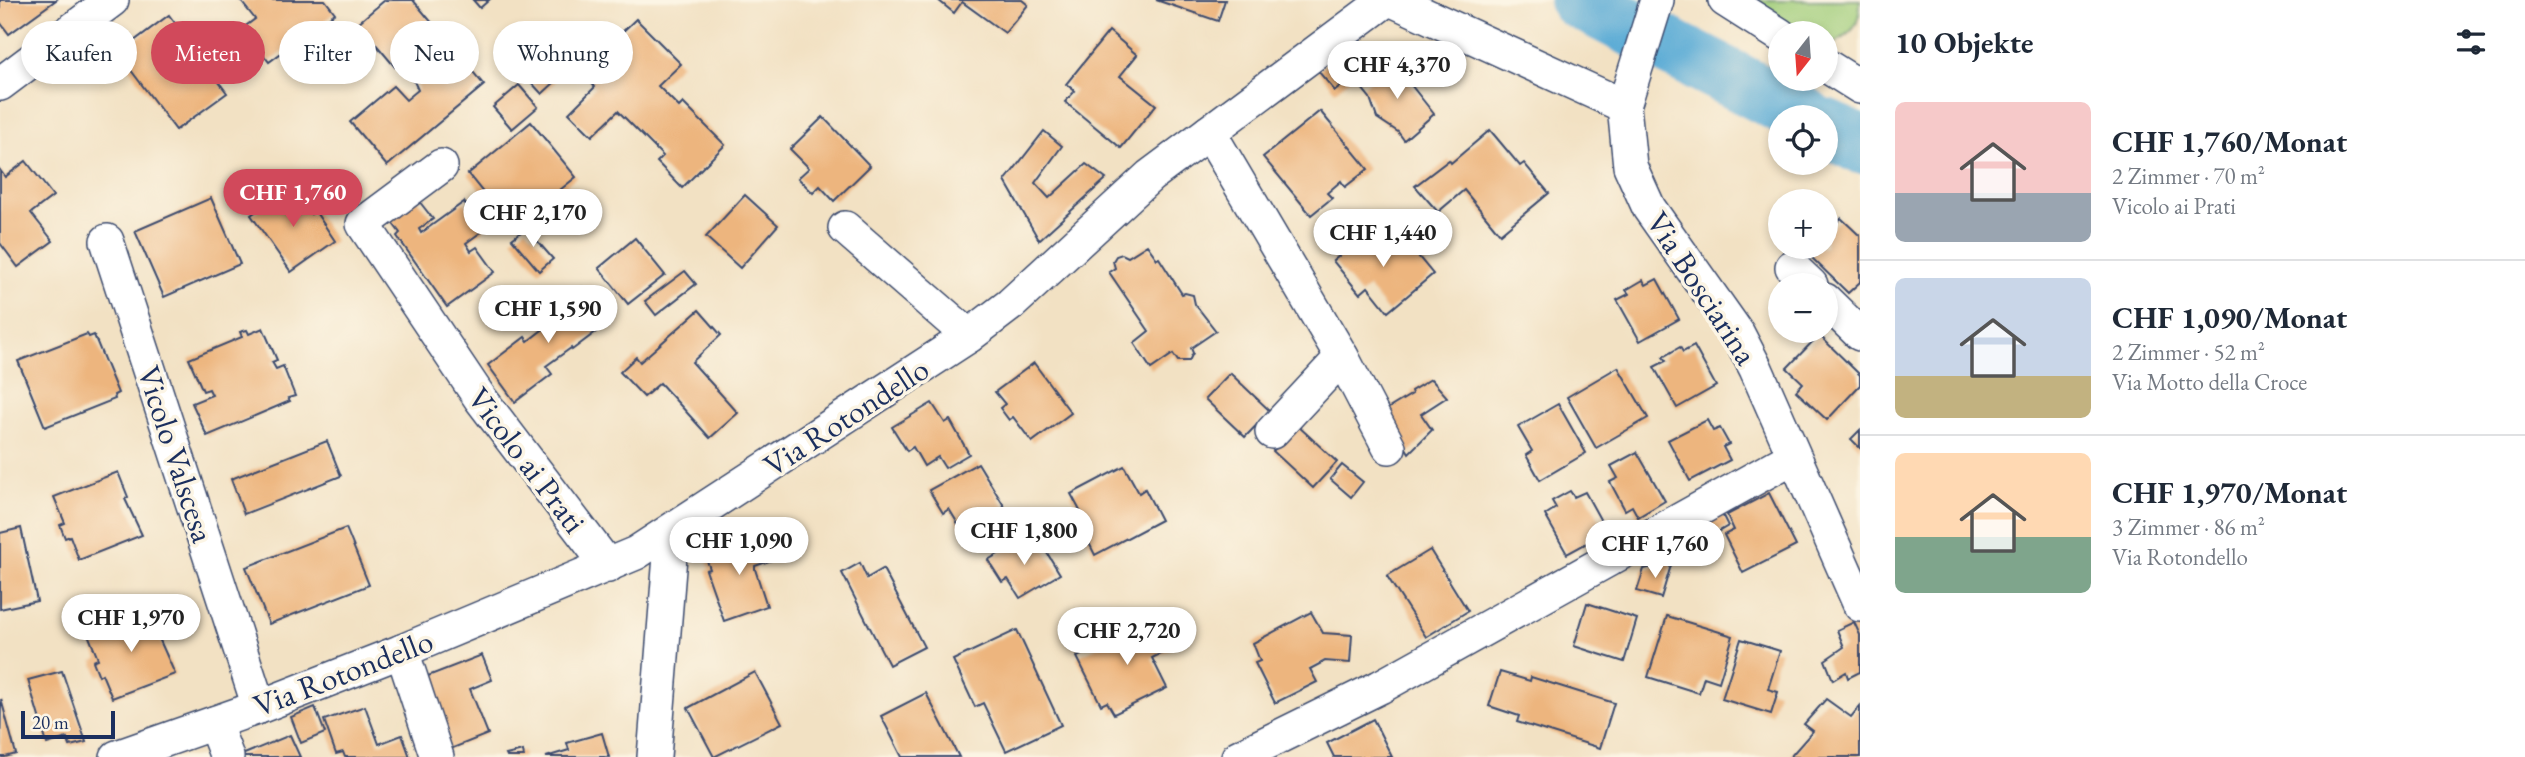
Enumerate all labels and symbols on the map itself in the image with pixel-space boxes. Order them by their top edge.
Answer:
north arrow [1768,21,1838,91]
pin: CHF 4,370 [1317,42,1477,101]
pin: CHF 1,760 [213,170,373,229]
pin: CHF 2,170 [453,190,613,249]
street label: Via Bosciarina [1637,203,1767,373]
pin: CHF 1,440 [1303,210,1463,269]
pin: CHF 1,590 [468,286,628,345]
street label: Via Rotondello [755,348,937,486]
street label: Vicolo Valscesa [128,360,224,548]
street label: Vicolo ai Prati [458,379,596,542]
pin: CHF 1,800 [944,508,1104,567]
pin: CHF 1,090 [659,518,819,577]
pin: CHF 1,760 [1575,520,1735,580]
pin: CHF 1,970 [51,594,211,654]
pin: CHF 2,720 [1047,608,1207,667]
street label: Via Rotondello [247,619,439,727]
scale bar [21,708,116,740]

